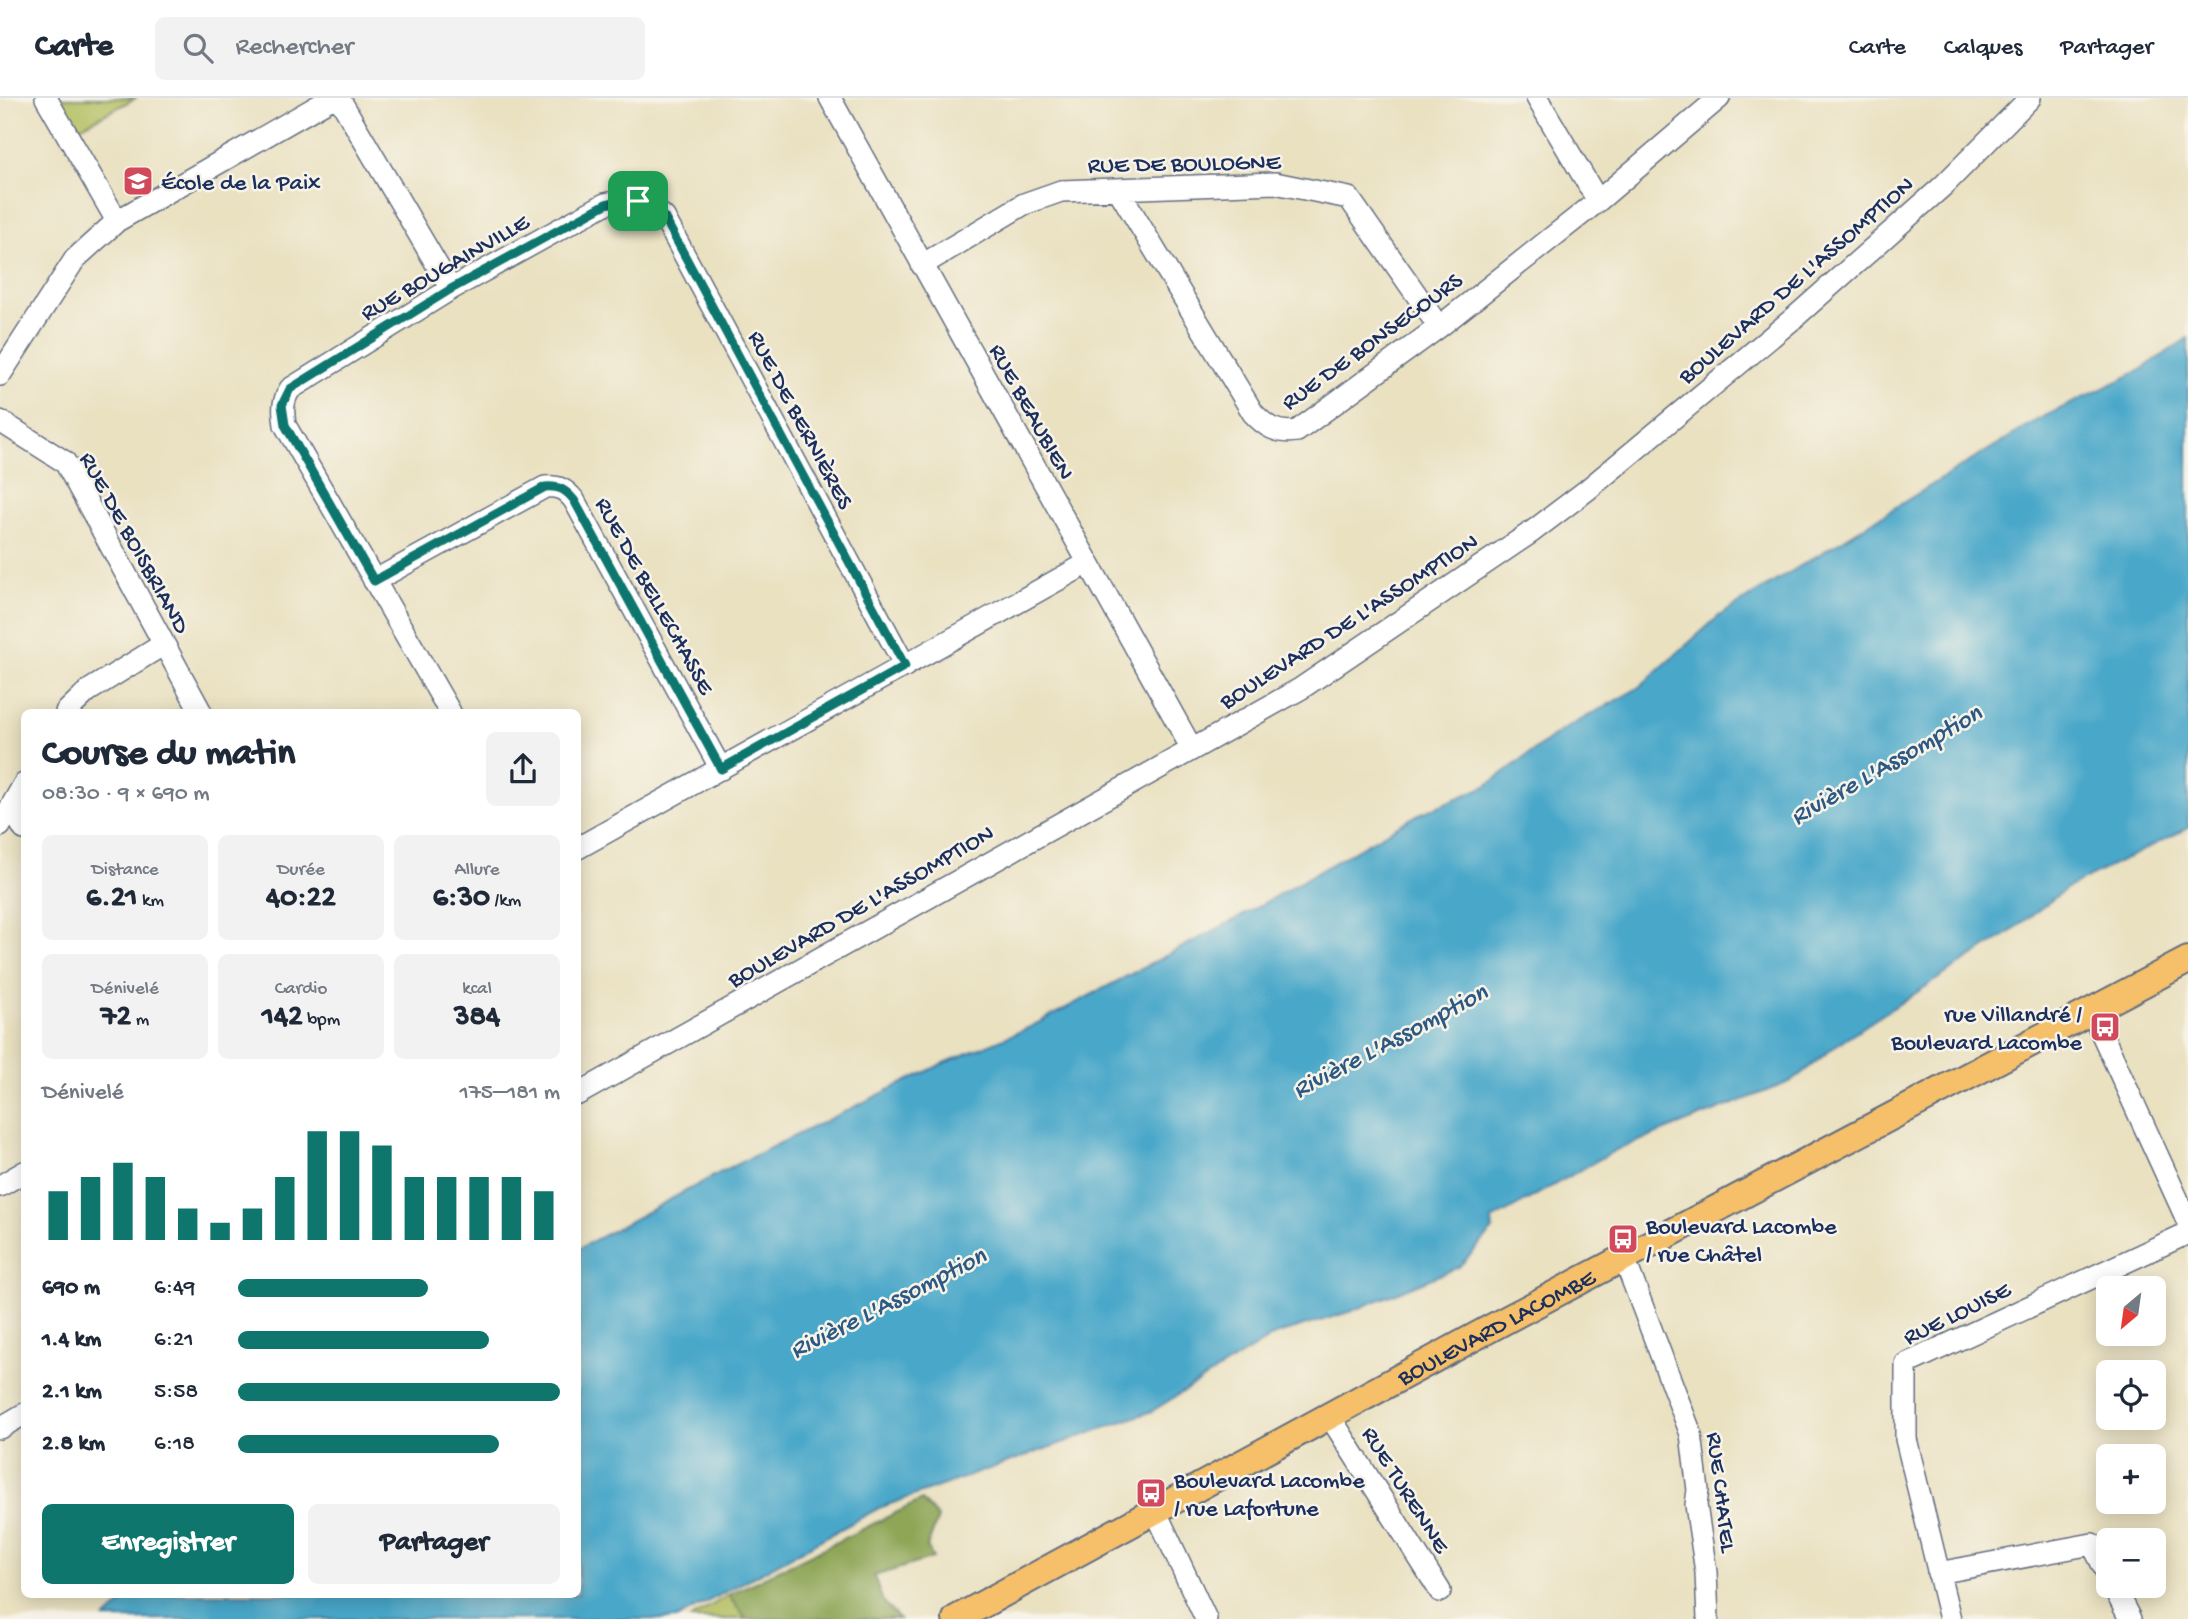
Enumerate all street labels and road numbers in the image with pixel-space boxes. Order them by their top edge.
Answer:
street label: RUE DE BOULOGNE [1087,149,1282,182]
street label: BOULEVARD DE L'ASSOMPTION [1673,171,1921,393]
street label: RUE BOUGAINVILLE [356,208,536,329]
street label: RUE DE BONSECOURS [1277,267,1470,418]
street label: RUE DE BERNIÈRES [740,326,859,516]
street label: RUE BEAUBIEN [981,340,1079,486]
street label: RUE DE BOISBRIAND [71,448,195,640]
street label: RUE DE BELLECHASSE [587,493,720,701]
street label: BOULEVARD DE L'ASSOMPTION [1214,528,1485,718]
street label: BOULEVARD DE L'ASSOMPTION [723,820,1000,997]
street label: BOULEVARD LACOMBE [1393,1264,1602,1394]
street label: RUE LOUISE [1899,1276,2017,1354]
street label: RUE TURENNE [1354,1422,1455,1560]
street label: RUE CHATEL [1698,1431,1741,1555]

